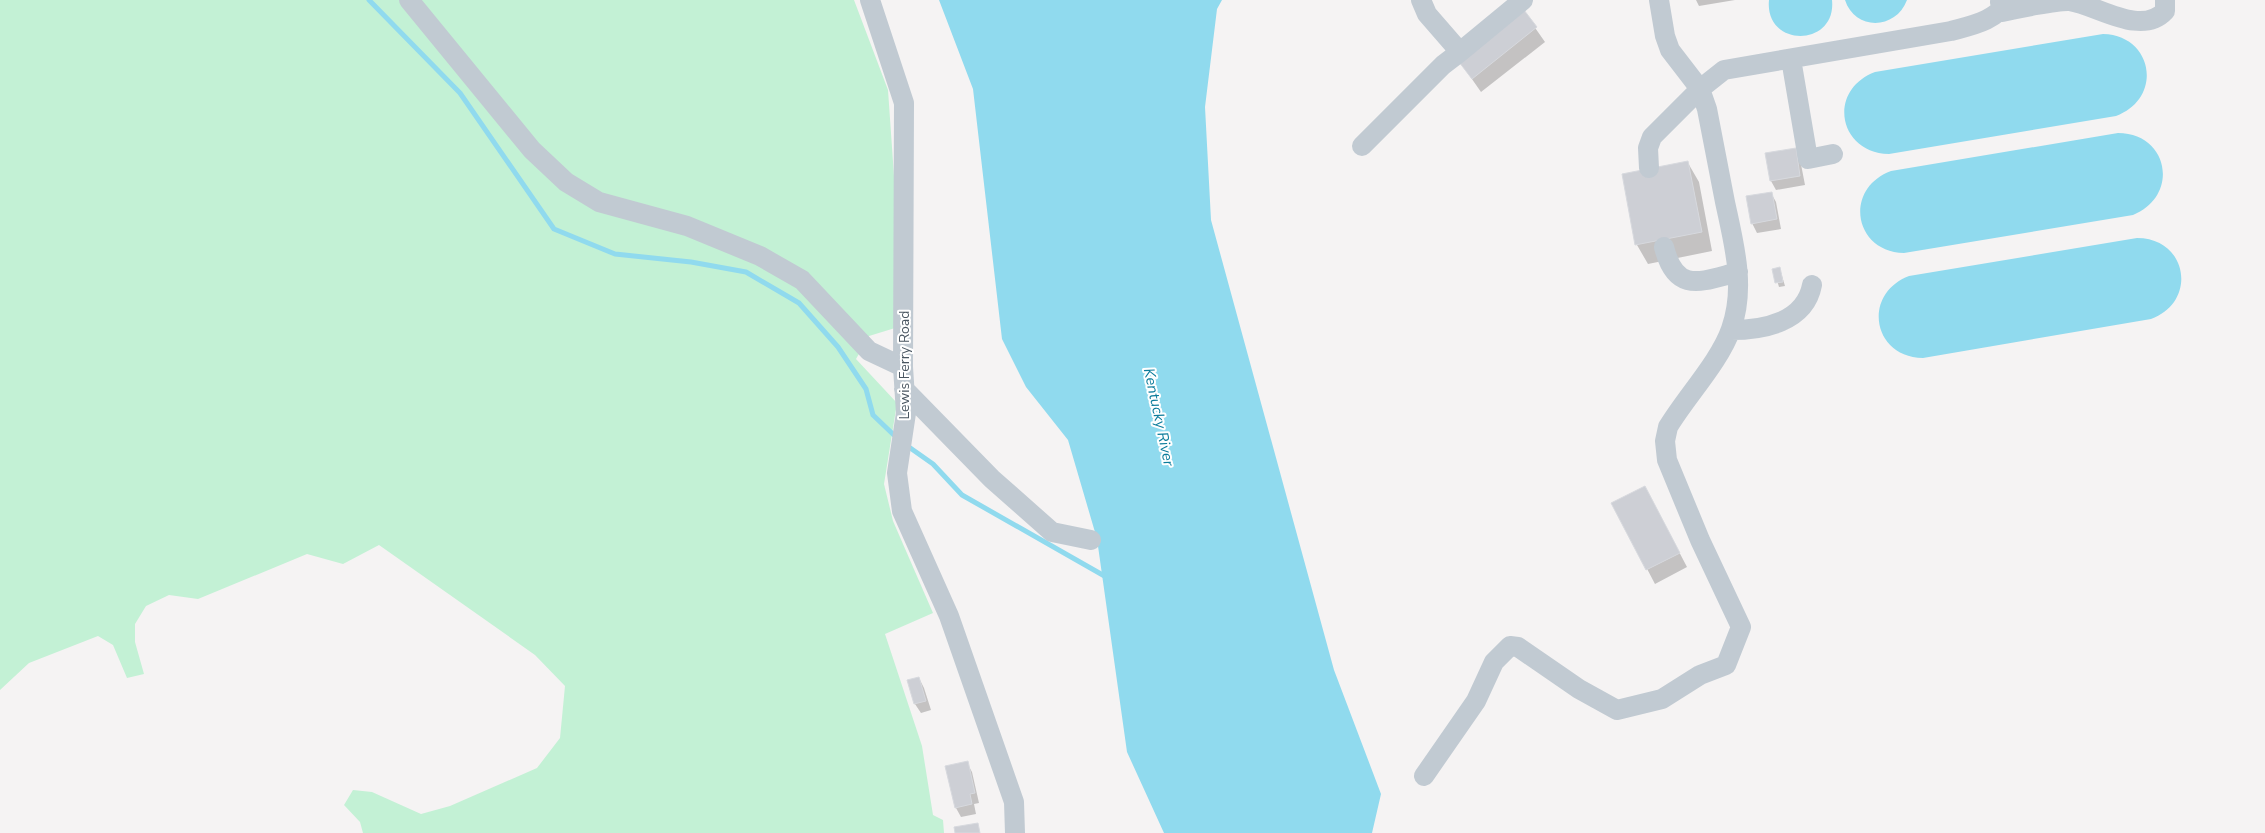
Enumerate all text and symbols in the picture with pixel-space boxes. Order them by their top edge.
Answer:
street label: Lewis Ferry Road [895,311,914,419]
water label: Kentucky River [1139,366,1179,468]

